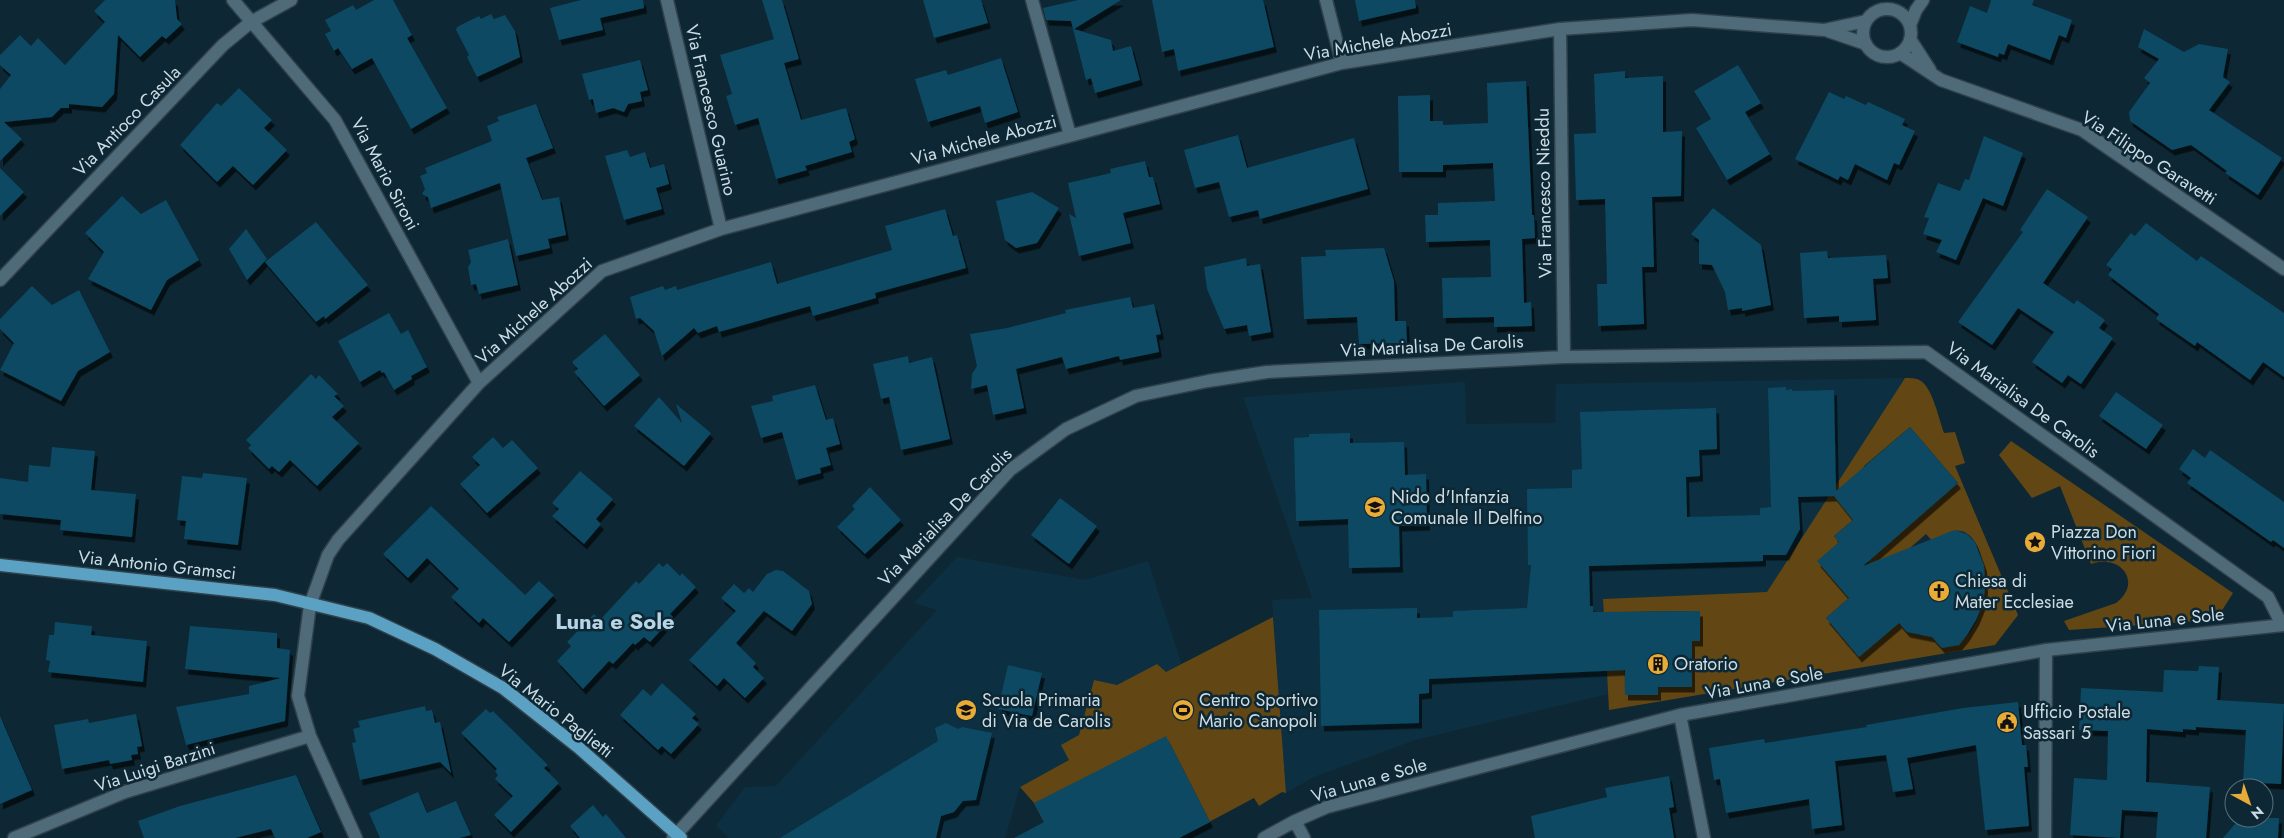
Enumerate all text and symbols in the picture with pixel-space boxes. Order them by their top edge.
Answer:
street label: Via Michele Abozzi [1302,16,1454,68]
street label: Via Francesco Guarino [679,22,743,198]
street label: Via Antioco Casula [67,60,187,182]
street label: Via Filippo Garavetti [2076,104,2222,212]
street label: Via Michele Abozzi [908,108,1060,172]
street label: Via Francesco Nieddu [1530,108,1558,278]
street label: Via Mario Sironi [344,113,426,235]
street label: Via Michele Abozzi [470,251,598,371]
street label: Via Marialisa De Carolis [1340,328,1524,364]
street label: Via Marialisa De Carolis [1941,336,2105,464]
street label: Via Marialisa De Carolis [872,442,1018,592]
place label: Nido d'Infanzia Comunale Il Delfino [1391,484,1542,531]
school or university icon: Nido d'Infanzia Comunale Il Delfino [1363,495,1387,519]
place label: Piazza Don Vittorino Fiori [2051,519,2156,566]
place icon: Piazza Don Vittorino Fiori [2023,530,2047,554]
street label: Via Antonio Gramsci [77,544,237,586]
place label: Chiesa di Mater Ecclesiae [1955,568,2074,615]
church icon: Chiesa di Mater Ecclesiae [1927,579,1951,603]
street label: Via Luna e Sole [2104,601,2226,639]
district label: Luna e Sole [555,605,675,637]
place label: Oratorio [1674,651,1738,677]
building icon: Oratorio [1646,652,1670,676]
street label: Via Mario Paglietti [493,658,619,764]
street label: Via Luna e Sole [1703,660,1825,706]
place label: Scuola Primaria di Via de Carolis [982,687,1111,734]
place label: Centro Sportivo Mario Canopoli [1199,687,1318,734]
school or university icon: Scuola Primaria di Via de Carolis [954,698,978,722]
sports icon: Centro Sportivo Mario Canopoli [1171,698,1195,722]
place label: Ufficio Postale Sassari 5 [2023,699,2131,746]
public building icon: Ufficio Postale Sassari 5 [1995,710,2019,734]
street label: Via Luigi Barzini [91,735,219,799]
street label: Via Luna e Sole [1308,751,1430,809]
north arrow [2224,778,2274,828]
text: N [2247,802,2268,824]

